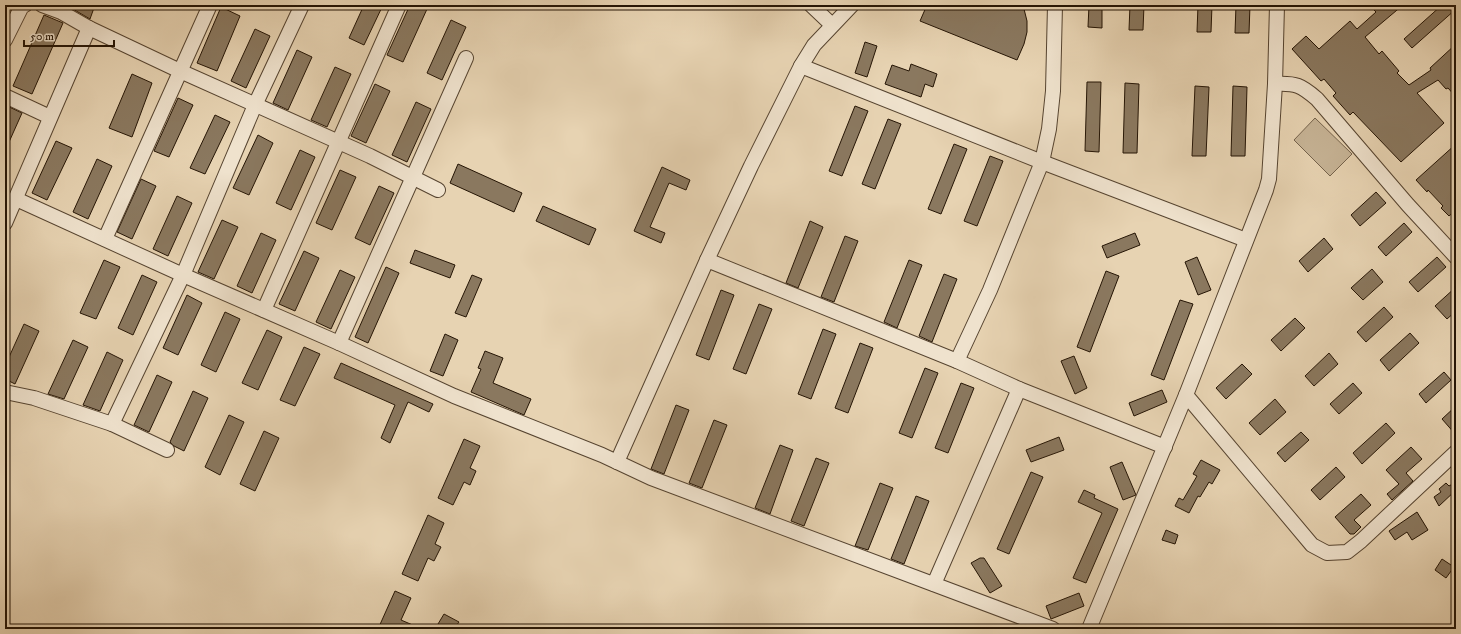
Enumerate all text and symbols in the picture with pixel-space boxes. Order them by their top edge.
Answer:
scale bar [24,22,114,48]
text: 50 m [30,29,54,44]

